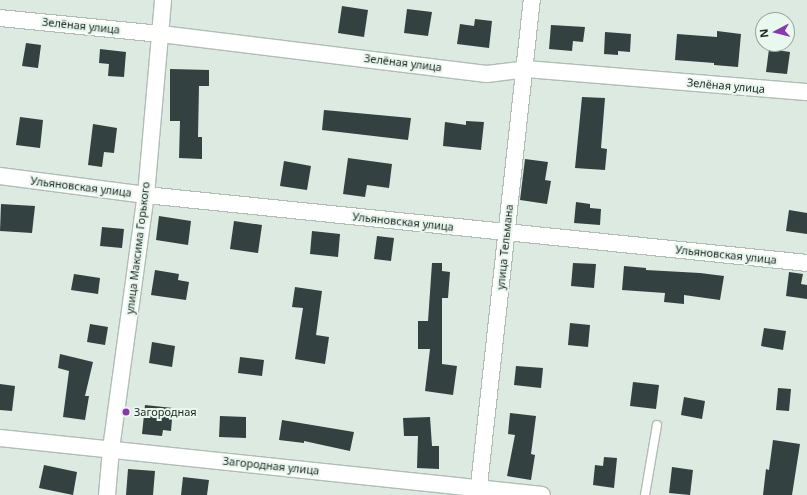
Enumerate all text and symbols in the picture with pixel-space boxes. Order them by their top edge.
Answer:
north arrow [755,12,795,52]
street label: Зелёная улица [41,15,121,37]
text: N [756,28,772,39]
street label: Зелёная улица [363,52,443,74]
street label: Зелёная улица [686,76,766,96]
street label: Ульяновская улица [30,174,132,200]
street label: улица Максима Горького [123,181,153,315]
street label: улица Тельмана [494,204,516,290]
street label: Ульяновская улица [352,210,454,234]
street label: Ульяновская улица [675,243,777,267]
place label: Загородная [134,405,197,419]
marker: Загородная [121,407,131,417]
street label: Загородная улица [222,454,320,478]

